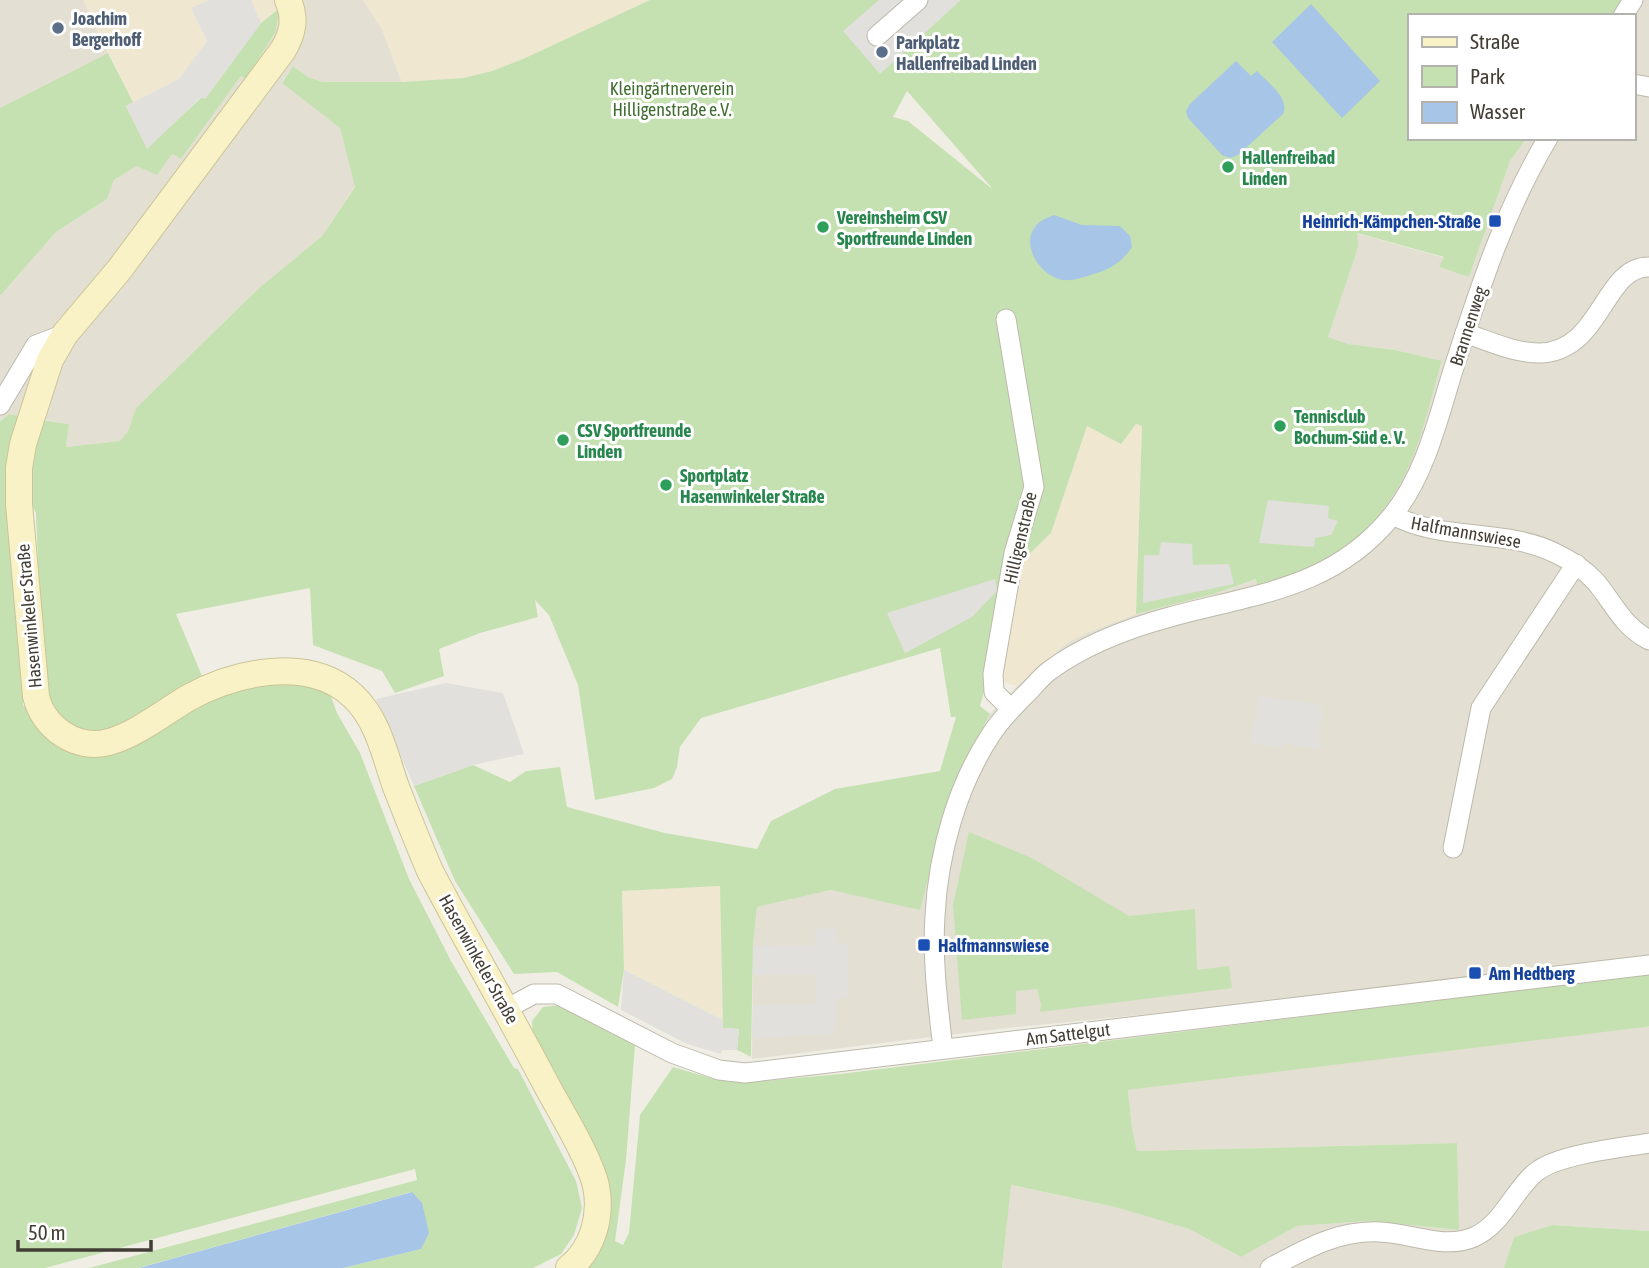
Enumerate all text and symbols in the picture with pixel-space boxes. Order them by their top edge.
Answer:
place label: Joachim Bergerhoff [71,8,142,50]
legend [1408,14,1635,140]
marker: Joachim Bergerhoff [50,20,66,36]
text: Straße [1470,29,1520,53]
place label: Parkplatz Hallenfreibad Linden [896,32,1037,74]
marker: Parkplatz Hallenfreibad Linden [874,44,890,60]
text: Park [1470,64,1505,88]
park label: Kleingärtnerverein Hilligenstraße e.V. [610,78,734,120]
text: Wasser [1470,99,1526,123]
place label: Hallenfreibad Linden [1242,147,1335,189]
marker: Hallenfreibad Linden [1220,159,1236,175]
place label: Vereinsheim CSV Sportfreunde Linden [836,207,972,249]
place label: Heinrich-Kämpchen-Straße [1302,211,1481,232]
marker: Heinrich-Kämpchen-Straße [1487,213,1503,229]
marker: Vereinsheim CSV Sportfreunde Linden [815,219,831,235]
street label: Brannenweg [1445,283,1491,369]
place label: Tennisclub Bochum-Süd e. V. [1294,406,1405,448]
marker: Tennisclub Bochum-Süd e. V. [1272,418,1288,434]
place label: CSV Sportfreunde Linden [577,420,691,462]
marker: CSV Sportfreunde Linden [555,432,571,448]
place label: Sportplatz Hasenwinkeler Straße [680,465,825,507]
marker: Sportplatz Hasenwinkeler Straße [658,477,674,493]
street label: Hilligenstraße [999,490,1041,586]
street label: Halfmannswiese [1409,512,1523,552]
street label: Hasenwinkeler Straße [12,543,46,689]
street label: Hasenwinkeler Straße [435,891,523,1027]
place label: Halfmannswiese [938,935,1049,956]
marker: Halfmannswiese [916,937,932,953]
place label: Am Hedtberg [1488,963,1575,984]
marker: Am Hedtberg [1467,965,1483,981]
street label: Am Sattelgut [1025,1018,1111,1050]
scale bar [18,1208,150,1252]
text: 50 m [28,1220,66,1244]

